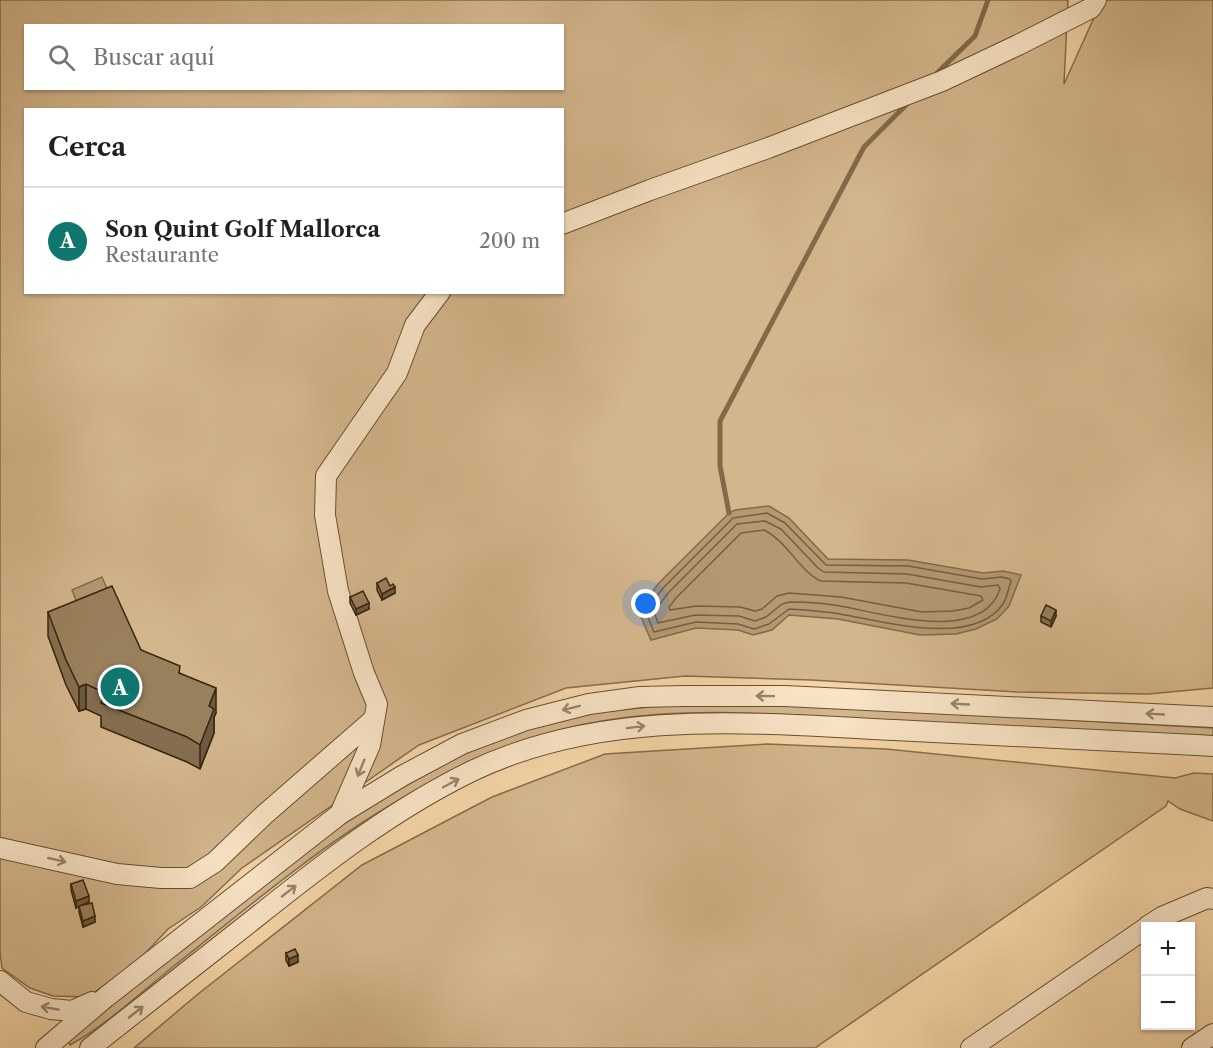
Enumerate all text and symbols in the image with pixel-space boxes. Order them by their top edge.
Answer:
search box [24,24,564,90]
icon: search [45,41,78,74]
text: Buscar aquí [93,44,215,71]
text: Cerca [48,131,126,163]
text: Son Quint Golf Mallorca [105,216,380,243]
text: A [60,229,75,253]
text: 200 m [479,229,540,253]
text: Restaurante [105,243,219,267]
your location [631,589,660,618]
pin: A [100,664,140,710]
one-way arrow [756,690,776,702]
one-way arrow [950,699,970,710]
one-way arrow [562,703,581,715]
one-way arrow [1145,709,1165,720]
one-way arrow [626,721,645,732]
one-way arrow [355,759,366,777]
one-way arrow [441,777,459,788]
one-way arrow [47,855,66,867]
one-way arrow [281,884,297,897]
map controls [1141,922,1195,1030]
button: + [1141,922,1195,976]
button: − [1141,976,1195,1030]
one-way arrow [41,1002,60,1013]
one-way arrow [128,1005,144,1018]

